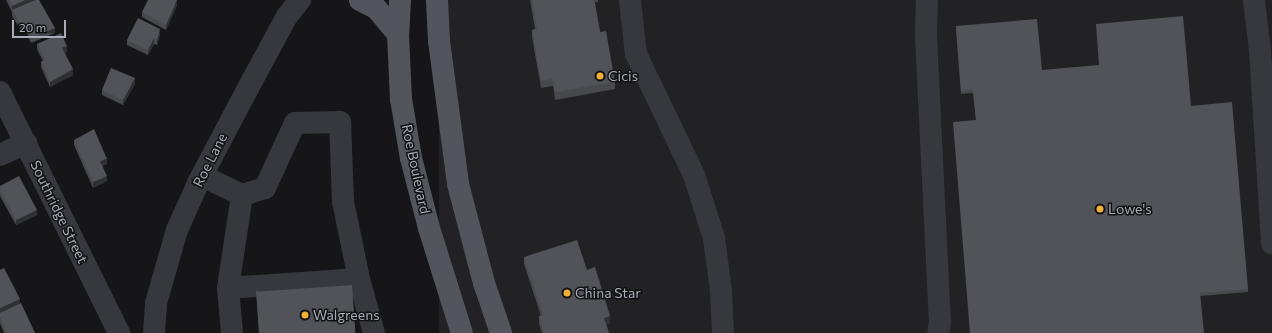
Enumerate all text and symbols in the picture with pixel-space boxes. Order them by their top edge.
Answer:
scale bar [14,12,68,38]
text: 20 m [19,20,46,34]
place label: Cicis [608,68,638,84]
marker: Cicis [595,71,605,81]
street label: Roe Boulevard [398,123,434,215]
street label: Roe Lane [189,130,231,190]
street label: Southridge Street [27,158,91,266]
place label: Lowe's [1108,201,1152,217]
marker: Lowe's [1095,204,1105,214]
place label: China Star [575,285,641,301]
marker: China Star [562,288,572,298]
place label: Walgreens [313,307,380,323]
marker: Walgreens [300,310,310,320]

